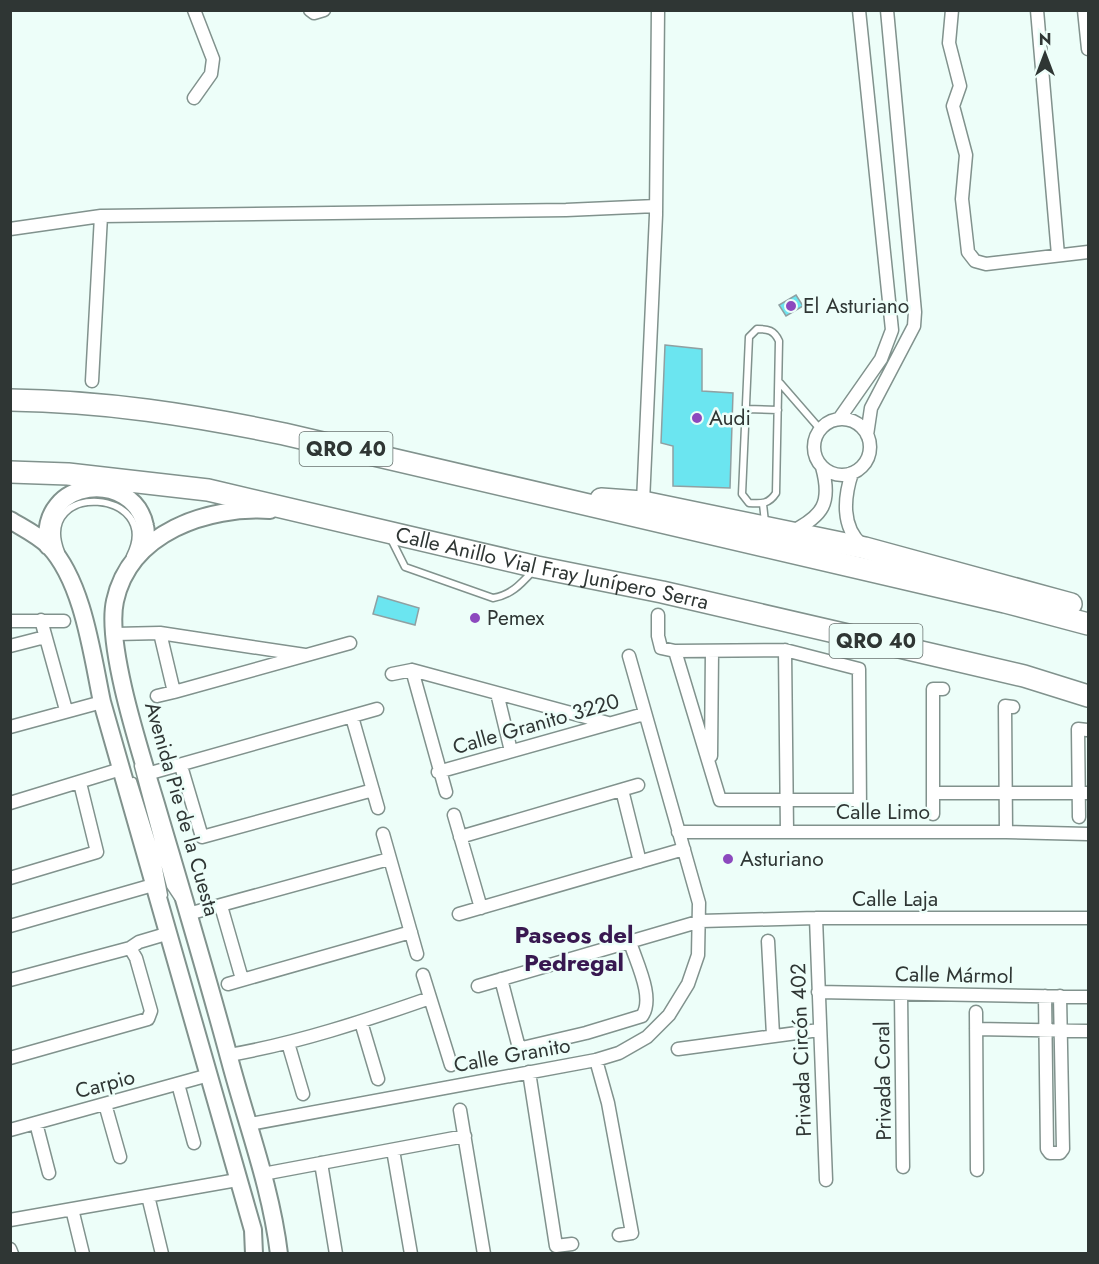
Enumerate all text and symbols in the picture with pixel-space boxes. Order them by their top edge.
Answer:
north arrow [1015,24,1075,84]
text: N [1039,28,1051,51]
place label: El Asturiano [803,291,909,321]
marker: El Asturiano [784,299,798,313]
place label: Audi [709,403,751,433]
marker: Audi [690,411,704,425]
road number: QRO 40 [300,432,392,466]
street label: Calle Anillo Vial Fray Junípero Serra [393,519,712,617]
place label: Pemex [487,603,545,633]
marker: Pemex [468,611,482,625]
road number: QRO 40 [830,624,922,658]
street label: Calle Granito 3220 [449,686,623,762]
street label: Avenida Pie de la Cuesta [137,698,227,920]
street label: Calle Limo [836,797,930,827]
place label: Asturiano [740,844,824,874]
marker: Asturiano [721,852,735,866]
street label: Calle Laja [852,884,938,914]
district label: Paseos del Pedregal [514,917,634,980]
street label: Calle Mármol [895,959,1013,991]
street label: Privada Circón 402 [783,963,819,1137]
street label: Privada Coral [867,1021,899,1141]
street label: Calle Granito [451,1030,573,1080]
street label: Carpio [72,1062,138,1106]

